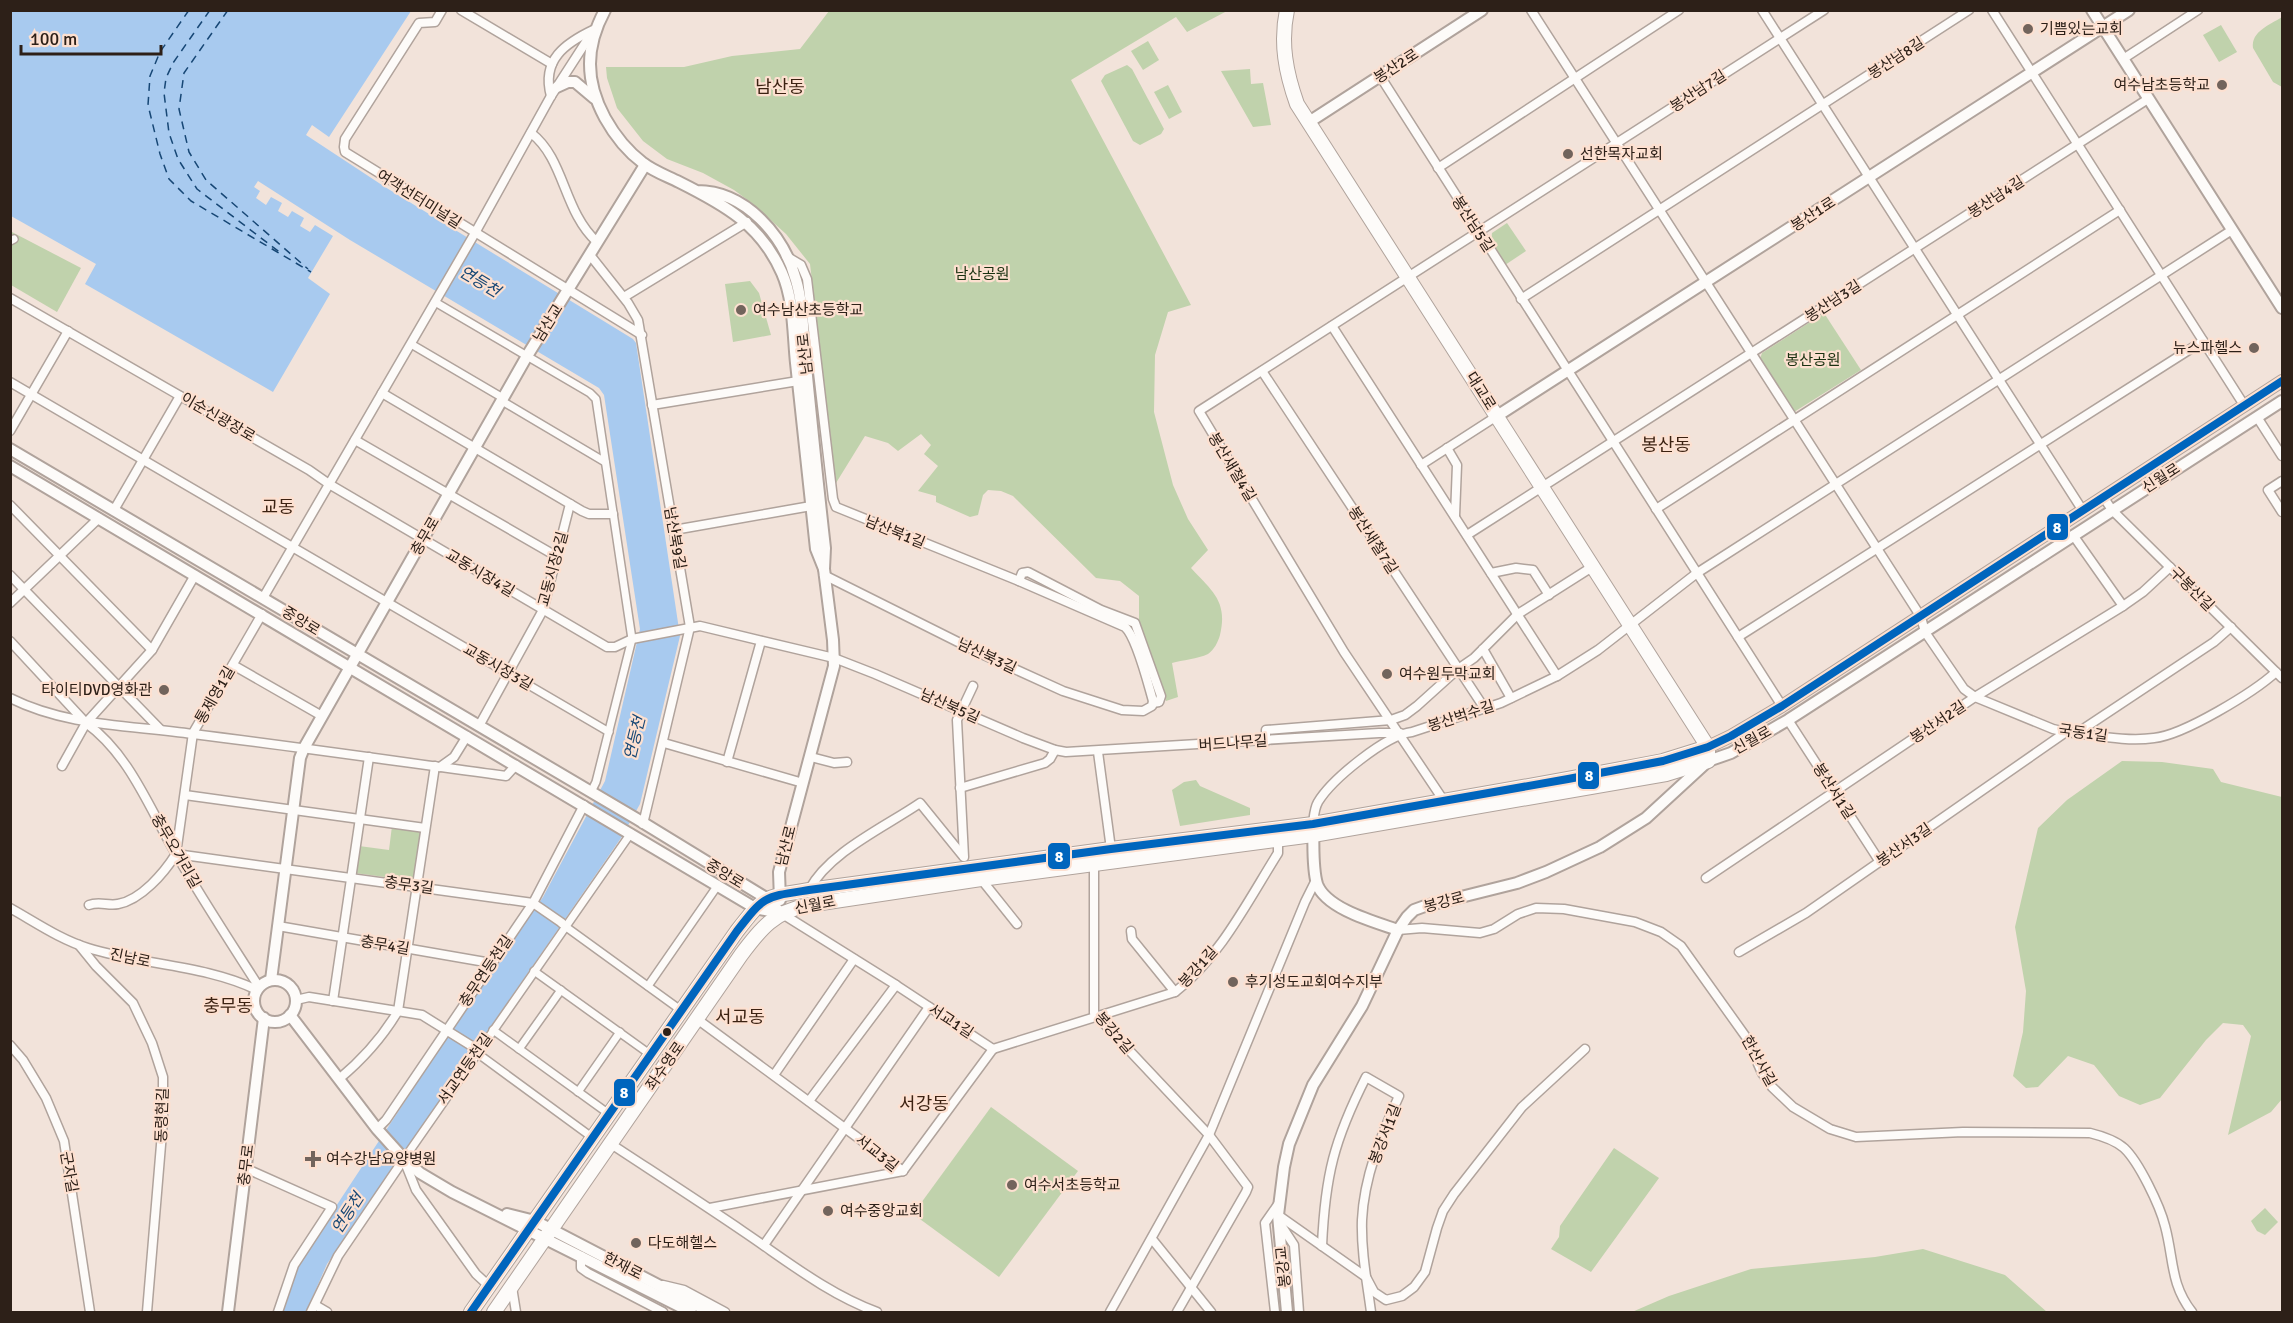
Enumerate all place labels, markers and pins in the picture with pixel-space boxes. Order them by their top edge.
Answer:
place label: 기쁨있는교회 [2040,20,2123,38]
marker: 기쁨있는교회 [2021,22,2035,36]
place label: 여수남초등학교 [2113,76,2210,94]
marker: 여수남초등학교 [2215,78,2229,92]
place label: 선한목자교회 [1580,145,1663,163]
marker: 선한목자교회 [1561,147,1575,161]
place label: 여수남산초등학교 [753,301,863,319]
marker: 여수남산초등학교 [734,303,748,317]
place label: 뉴스파헬스 [2173,339,2242,357]
marker: 뉴스파헬스 [2247,341,2261,355]
place label: 여수원두막교회 [1399,665,1496,683]
marker: 여수원두막교회 [1380,667,1394,681]
place label: 타이티DVD영화관 [41,681,152,699]
marker: 타이티DVD영화관 [157,683,171,697]
place label: 후기성도교회여수지부 [1245,973,1383,991]
marker: 후기성도교회여수지부 [1226,975,1240,989]
unlabelled marker [661,1026,673,1038]
marker: 여수강남요양병원 [304,1150,322,1168]
place label: 여수강남요양병원 [326,1150,436,1168]
place label: 여수서초등학교 [1024,1176,1121,1194]
marker: 여수서초등학교 [1005,1178,1019,1192]
place label: 여수중앙교회 [840,1202,923,1220]
marker: 여수중앙교회 [821,1204,835,1218]
place label: 다도해헬스 [648,1234,717,1252]
marker: 다도해헬스 [629,1236,643,1250]

